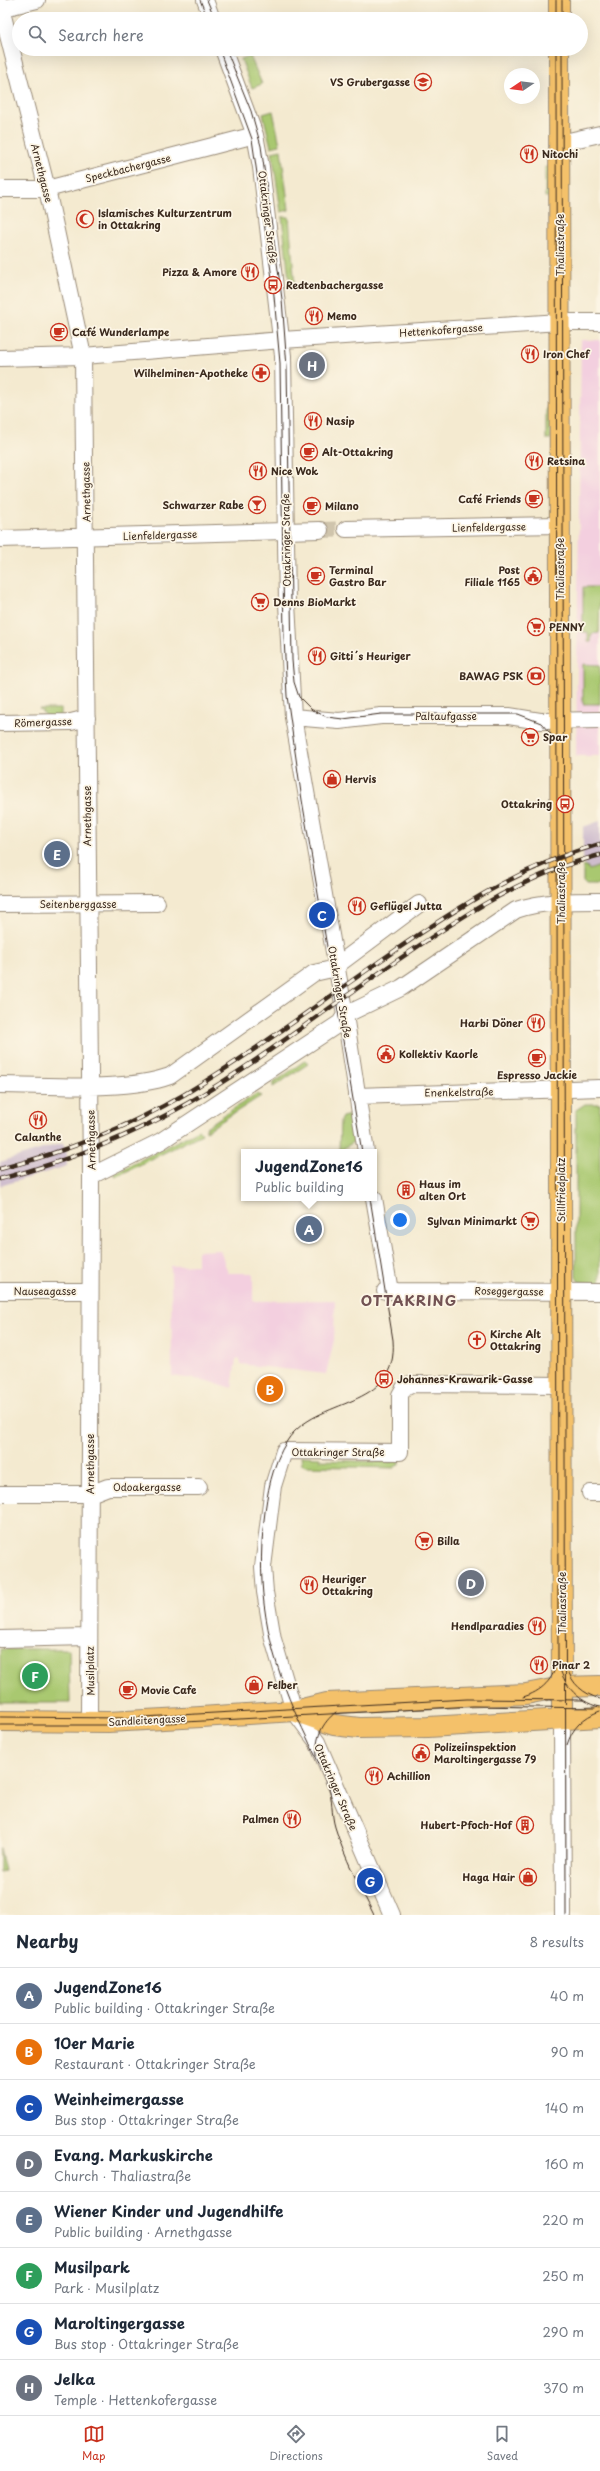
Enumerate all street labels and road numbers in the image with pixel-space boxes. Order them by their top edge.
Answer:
street label: Arnethgasse [28,142,57,204]
street label: Speckbachergasse [84,150,172,185]
street label: Ottakringer Straße [255,170,282,264]
street label: Thaliastraße [552,214,567,276]
street label: Hettenkofergasse [399,319,483,340]
street label: Arnethgasse [77,462,94,522]
street label: Ottakringer Straße [277,493,294,587]
street label: Lienfeldergasse [452,518,526,535]
street label: Lienfeldergasse [123,526,197,543]
street label: Thaliastraße [552,538,567,600]
street label: Paltaufgasse [415,708,477,723]
street label: Römergasse [14,713,72,730]
street label: Arnethgasse [79,786,94,846]
street label: Thaliastraße [553,862,568,924]
street label: Seitenberggasse [39,896,117,911]
street label: Ottakringer Straße [325,945,356,1039]
street label: Enenkelstraße [424,1083,494,1100]
street label: Arnethgasse [82,1110,99,1170]
street label: Stillfriedplatz [553,1157,568,1222]
street label: Roseggergasse [474,1282,544,1299]
street label: Nauseagasse [14,1283,76,1298]
street label: Arnethgasse [82,1434,97,1494]
street label: Ottakringer Straße [291,1444,385,1459]
street label: Odoakergasse [113,1479,181,1494]
street label: Thaliastraße [554,1572,569,1634]
street label: Musilplatz [82,1646,97,1696]
street label: Sandleitengasse [108,1710,186,1729]
street label: Ottakringer Straße [311,1741,362,1833]

